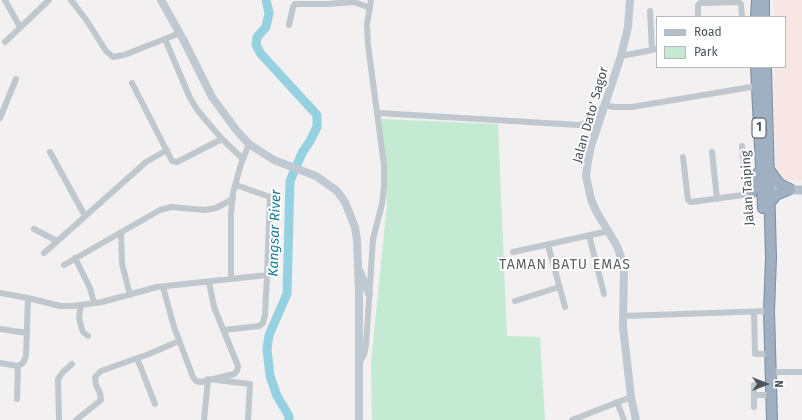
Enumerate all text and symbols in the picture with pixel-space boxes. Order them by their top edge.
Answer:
legend [656,16,786,68]
text: Road [694,25,722,39]
text: Park [694,45,718,59]
street label: Jalan Dato' Sagor [570,65,612,165]
road number: 1 [752,118,766,138]
street label: Jalan Taiping [738,150,758,226]
water label: Kangsar River [265,189,285,277]
district label: TAMAN BATU EMAS [499,257,631,273]
north arrow [746,364,786,404]
text: N [772,380,785,388]

